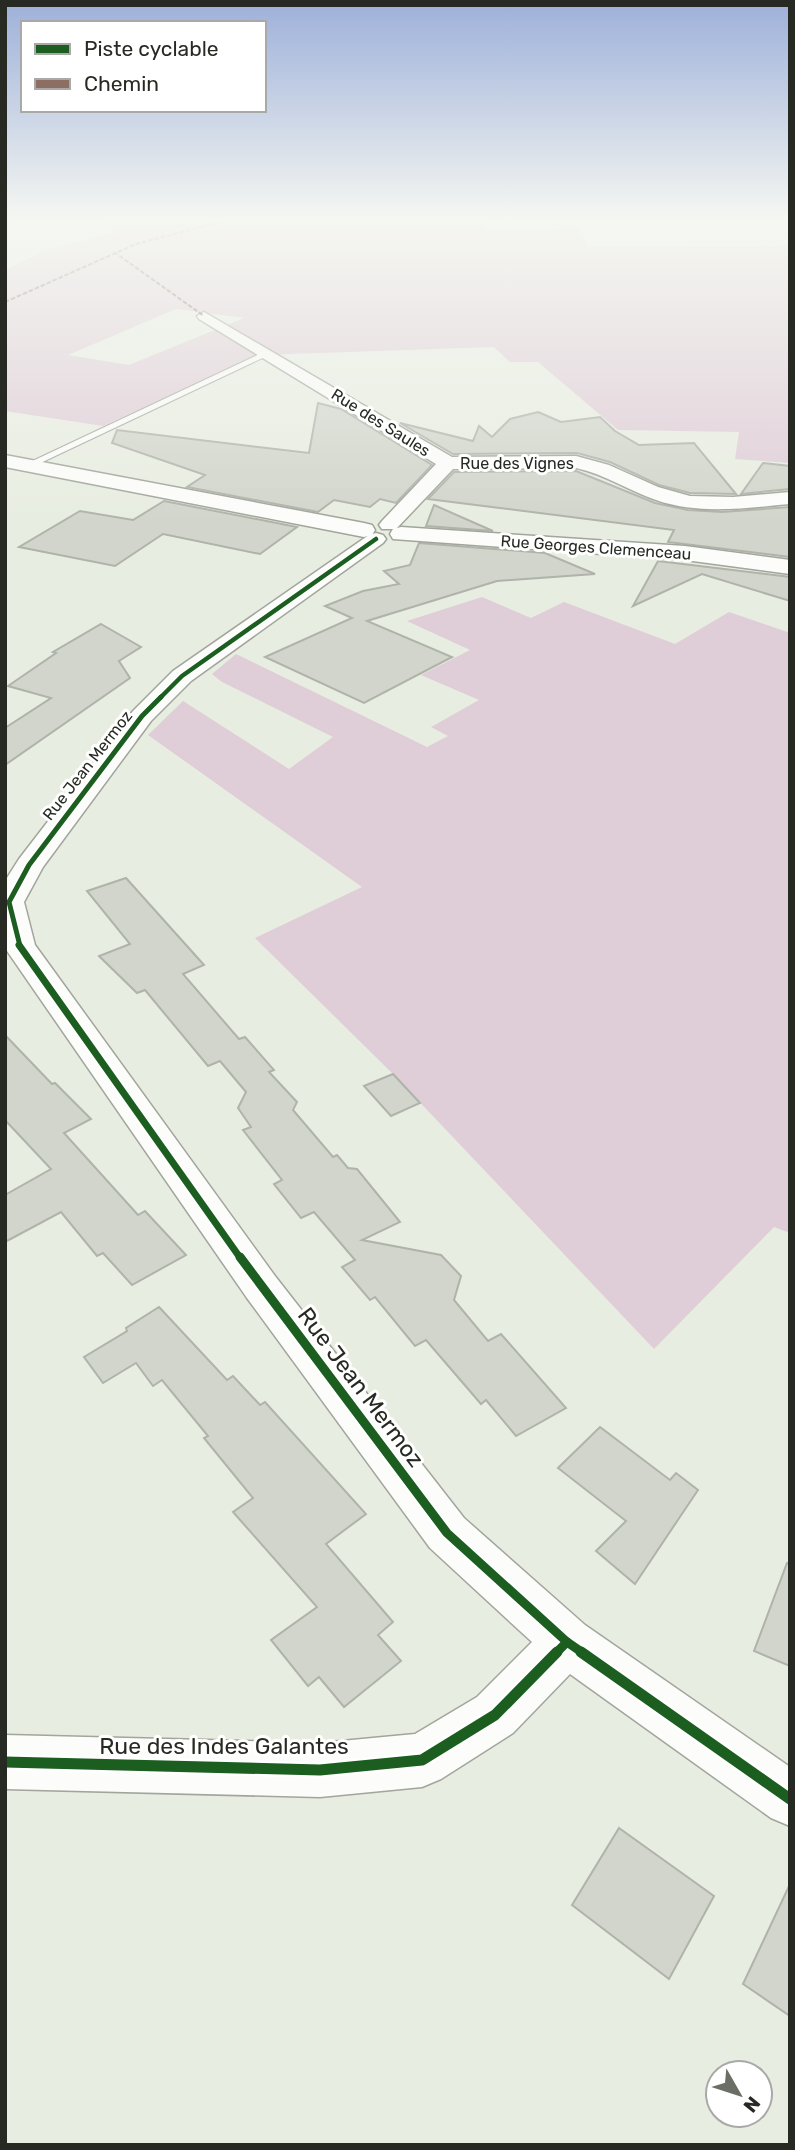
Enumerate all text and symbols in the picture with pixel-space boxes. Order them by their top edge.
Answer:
legend [21,21,266,112]
text: Piste cyclable [84,36,219,61]
text: Chemin [84,71,159,96]
street label: Rue des Saules [328,384,434,460]
street label: Rue des Vignes [460,454,574,473]
street label: Rue Georges Clemenceau [500,531,692,564]
street label: Rue Jean Mermoz [39,707,136,824]
street label: Rue Jean Mermoz [292,1302,430,1472]
street label: Rue des Indes Galantes [99,1732,349,1760]
north arrow [704,2059,774,2129]
text: N [739,2092,765,2117]

